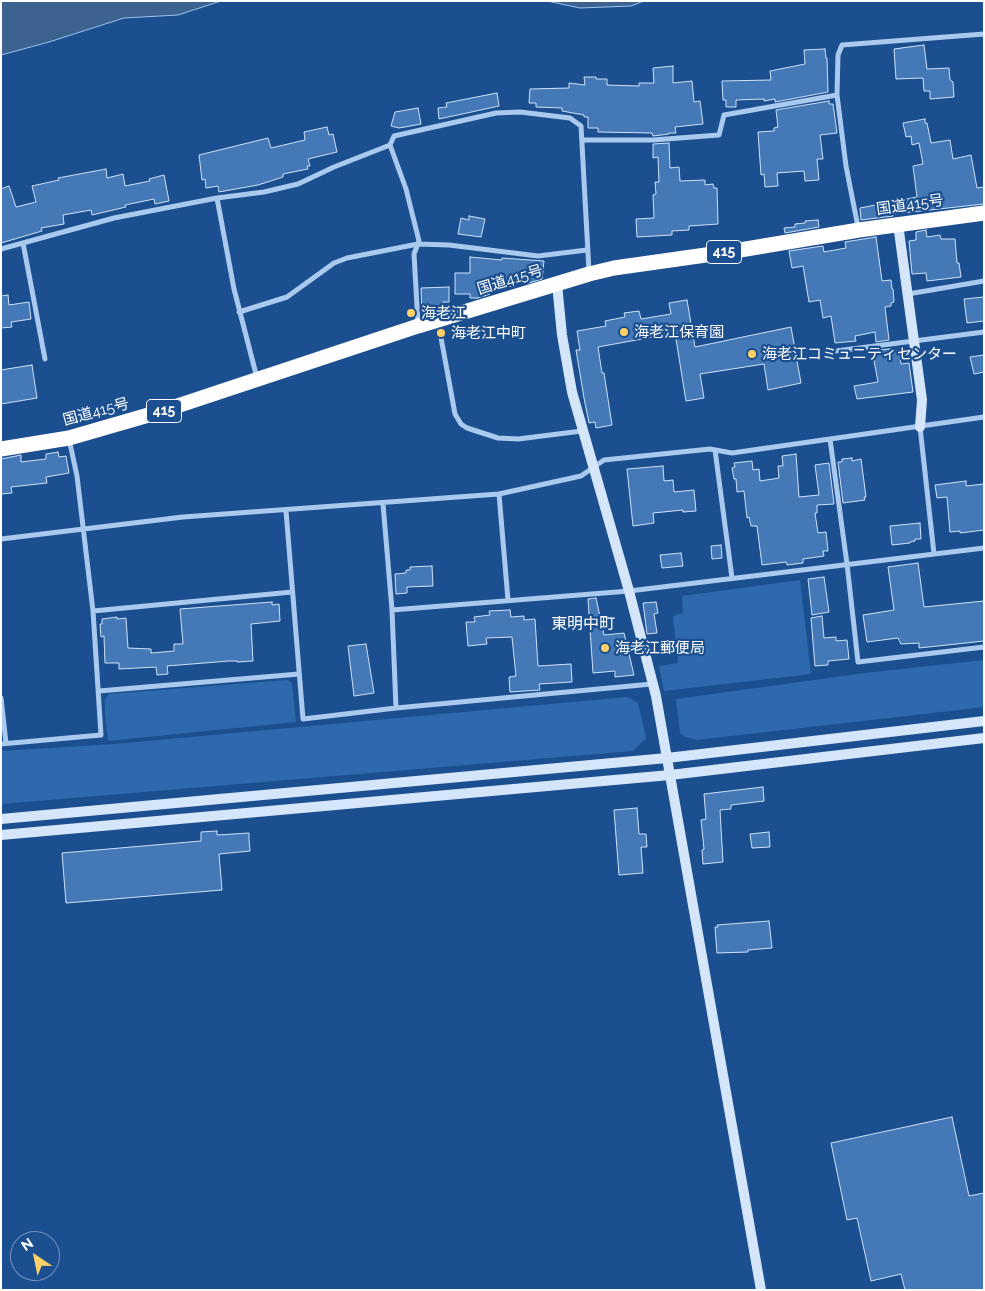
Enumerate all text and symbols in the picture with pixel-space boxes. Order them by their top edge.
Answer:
street label: 国道415号 [875,191,945,219]
road number: 415 [706,240,742,264]
street label: 国道415号 [475,261,545,299]
place label: 海老江 [421,304,466,322]
marker: 海老江 [405,307,417,319]
place label: 海老江保育園 [634,323,724,341]
place label: 海老江中町 [451,324,526,342]
marker: 海老江保育園 [618,326,630,338]
marker: 海老江中町 [435,327,447,339]
place label: 海老江コミュニティセンター [762,345,957,363]
marker: 海老江コミュニティセンター [746,348,758,360]
street label: 国道415号 [61,395,131,429]
road number: 415 [146,400,182,422]
district label: 東明中町 [551,614,615,634]
place label: 海老江郵便局 [615,639,705,657]
marker: 海老江郵便局 [599,642,611,654]
north arrow [10,1231,60,1281]
text: N [18,1235,36,1254]

